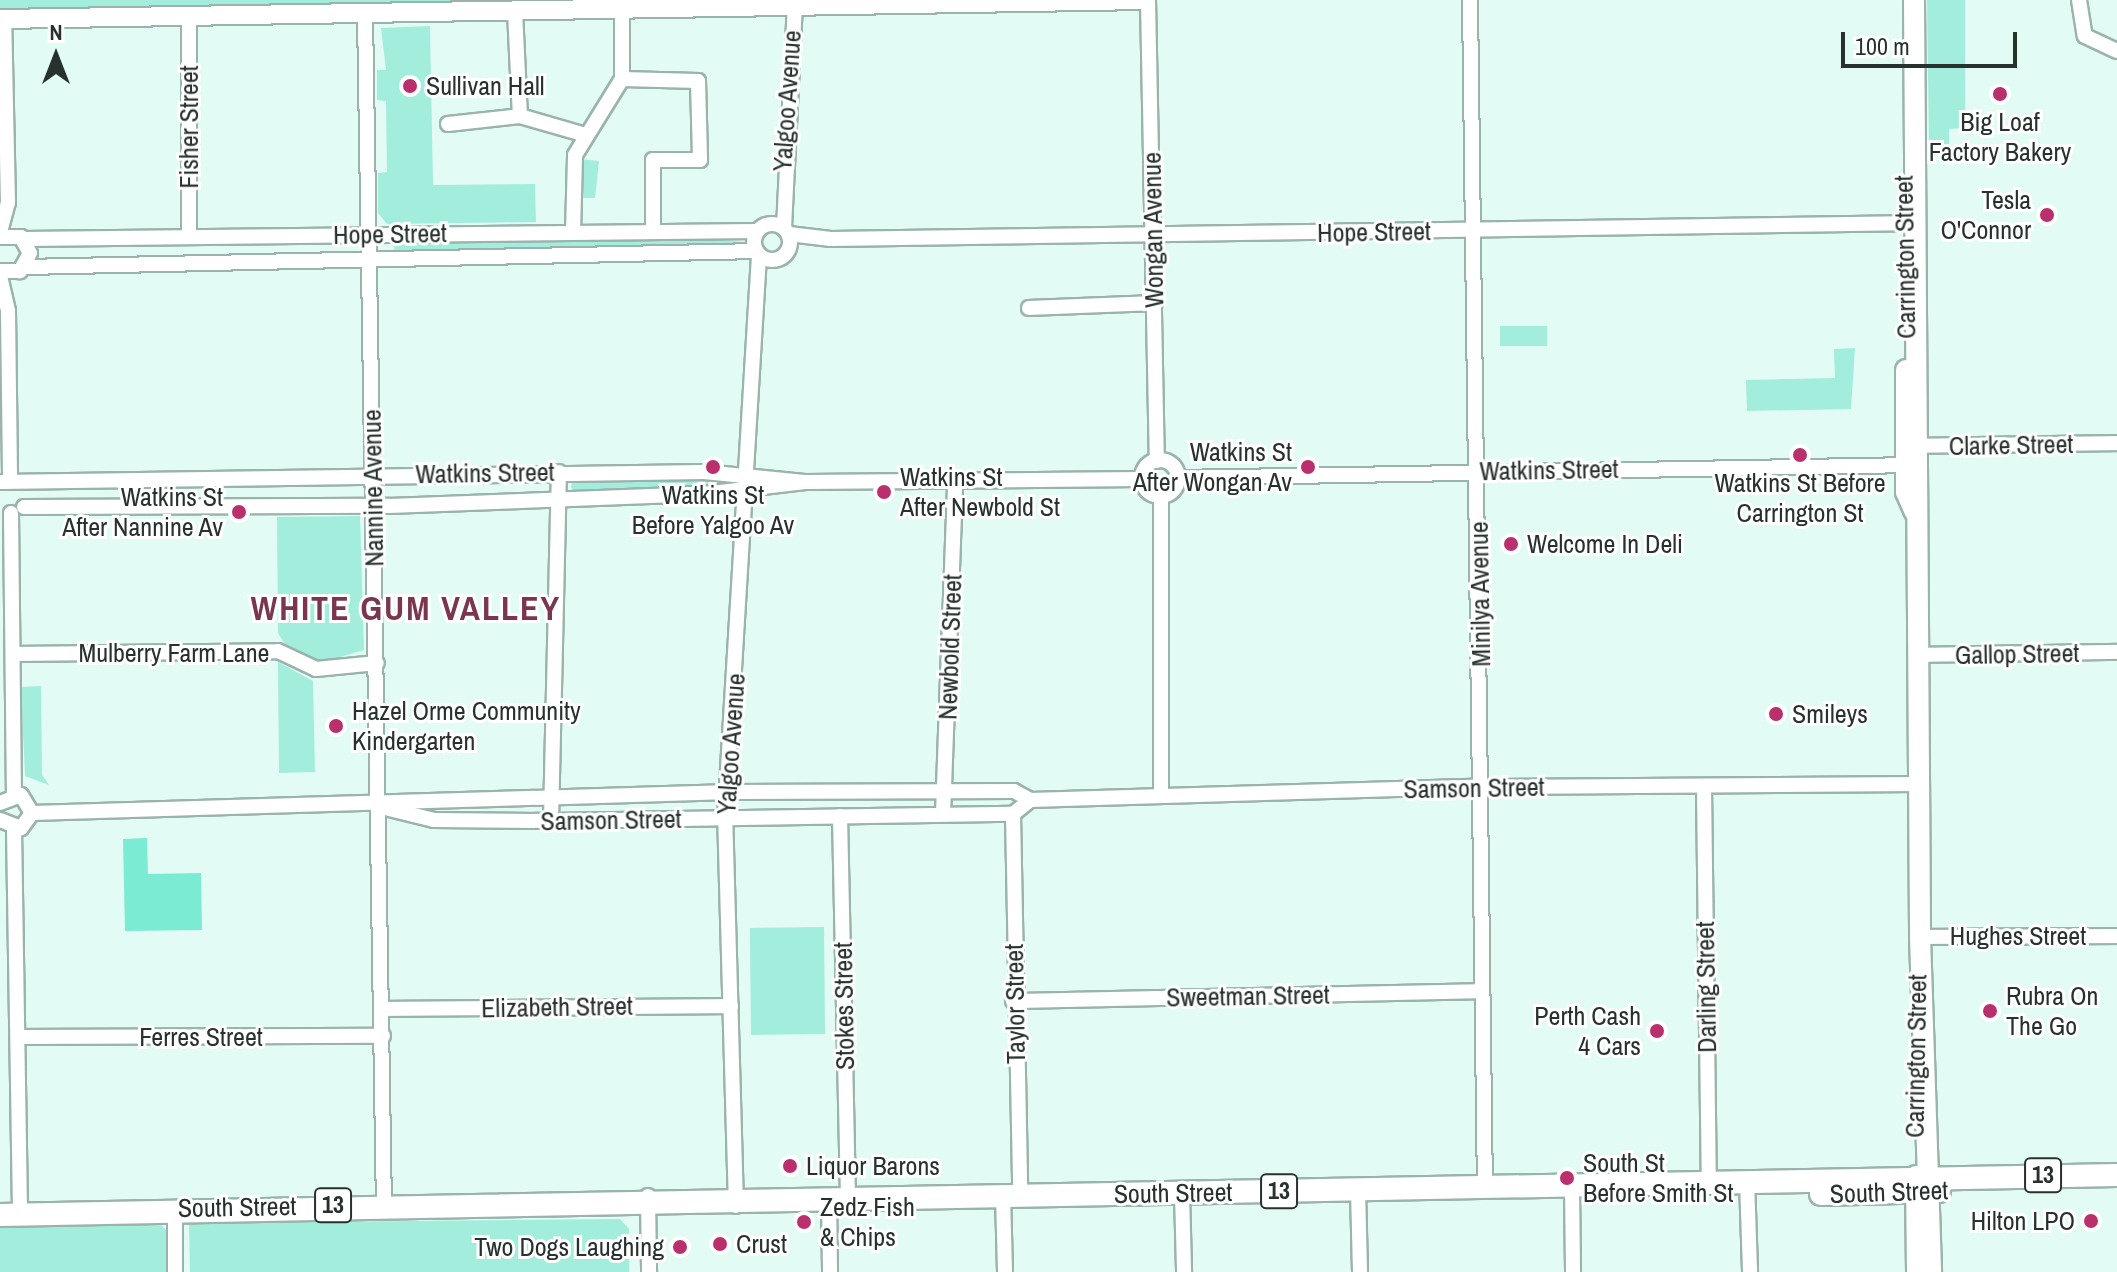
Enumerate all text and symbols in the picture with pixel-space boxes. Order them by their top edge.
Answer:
north arrow [16,16,96,96]
scale bar [1845,16,2021,66]
text: N [49,17,63,47]
street label: Yalgoo Avenue [766,29,808,173]
text: 100 m [1855,30,1910,62]
street label: Fisher Street [173,65,205,189]
place label: Sullivan Hall [426,70,544,102]
marker: Sullivan Hall [401,77,419,95]
marker: Big Loaf Factory Bakery [1991,85,2009,103]
place label: Big Loaf Factory Bakery [1929,106,2071,168]
street label: Wongan Avenue [1136,151,1170,309]
street label: Carrington Street [1888,175,1922,339]
place label: Tesla O'Connor [1940,184,2031,246]
marker: Tesla O'Connor [2038,206,2056,224]
street label: Hope Street [1317,215,1431,249]
street label: Hope Street [333,217,447,251]
street label: Nannine Avenue [356,409,390,567]
street label: Clarke Street [1949,428,2073,462]
place label: Watkins St After Wongan Av [1132,436,1292,498]
marker: Watkins St Before Carrington St [1791,446,1809,464]
street label: Watkins Street [1479,453,1619,487]
street label: Watkins Street [415,456,555,490]
marker: Watkins St Before Yalgoo Av [704,458,722,476]
marker: Watkins St After Wongan Av [1299,458,1317,476]
place label: Watkins St After Newbold St [900,461,1060,522]
place label: Watkins St Before Carrington St [1714,467,1886,528]
place label: Watkins St Before Yalgoo Av [631,479,795,540]
place label: Watkins St After Nannine Av [61,481,223,542]
marker: Watkins St After Newbold St [875,483,893,501]
marker: Watkins St After Nannine Av [230,503,248,521]
street label: Minilya Avenue [1463,520,1497,668]
place label: Welcome In Deli [1527,528,1683,560]
marker: Welcome In Deli [1502,535,1520,553]
street label: Newbold Street [932,574,968,720]
district label: WHITE GUM VALLEY [251,589,561,629]
street label: Mulberry Farm Lane [79,637,269,669]
street label: Gallop Street [1955,637,2079,671]
street label: Yalgoo Avenue [710,672,752,816]
place label: Hazel Orme Community Kindergarten [352,695,581,756]
place label: Smileys [1792,698,1868,730]
marker: Smileys [1767,705,1785,723]
marker: Hazel Orme Community Kindergarten [327,717,345,735]
street label: Samson Street [1403,771,1545,805]
street label: Samson Street [540,803,682,837]
street label: Hughes Street [1950,920,2086,952]
street label: Darling Street [1689,921,1723,1053]
street label: Stokes Street [827,942,861,1070]
street label: Taylor Street [998,944,1032,1064]
street label: Carrington Street [1899,974,1933,1138]
street label: Sweetman Street [1166,979,1330,1013]
place label: Rubra On The Go [2006,980,2098,1042]
street label: Elizabeth Street [481,990,633,1024]
place label: Perth Cash 4 Cars [1534,1000,1641,1062]
marker: Rubra On The Go [1981,1002,1999,1020]
street label: Ferres Street [139,1021,263,1053]
marker: Perth Cash 4 Cars [1648,1022,1666,1040]
place label: South St Before Smith St [1583,1147,1734,1208]
place label: Liquor Barons [806,1150,940,1182]
road number: 13 [2023,1155,2063,1195]
marker: Liquor Barons [781,1157,799,1175]
marker: South St Before Smith St [1558,1169,1576,1187]
road number: 13 [1259,1171,1299,1211]
street label: South Street [1829,1174,1949,1210]
street label: South Street [1113,1176,1233,1210]
road number: 13 [313,1185,353,1225]
street label: South Street [177,1190,297,1224]
place label: Zedz Fish & Chips [820,1191,915,1252]
place label: Hilton LPO [1971,1205,2075,1237]
marker: Hilton LPO [2082,1212,2100,1230]
marker: Zedz Fish & Chips [795,1213,813,1231]
place label: Crust [736,1228,787,1260]
place label: Two Dogs Laughing [474,1231,664,1263]
marker: Crust [711,1235,729,1253]
marker: Two Dogs Laughing [671,1238,689,1256]

